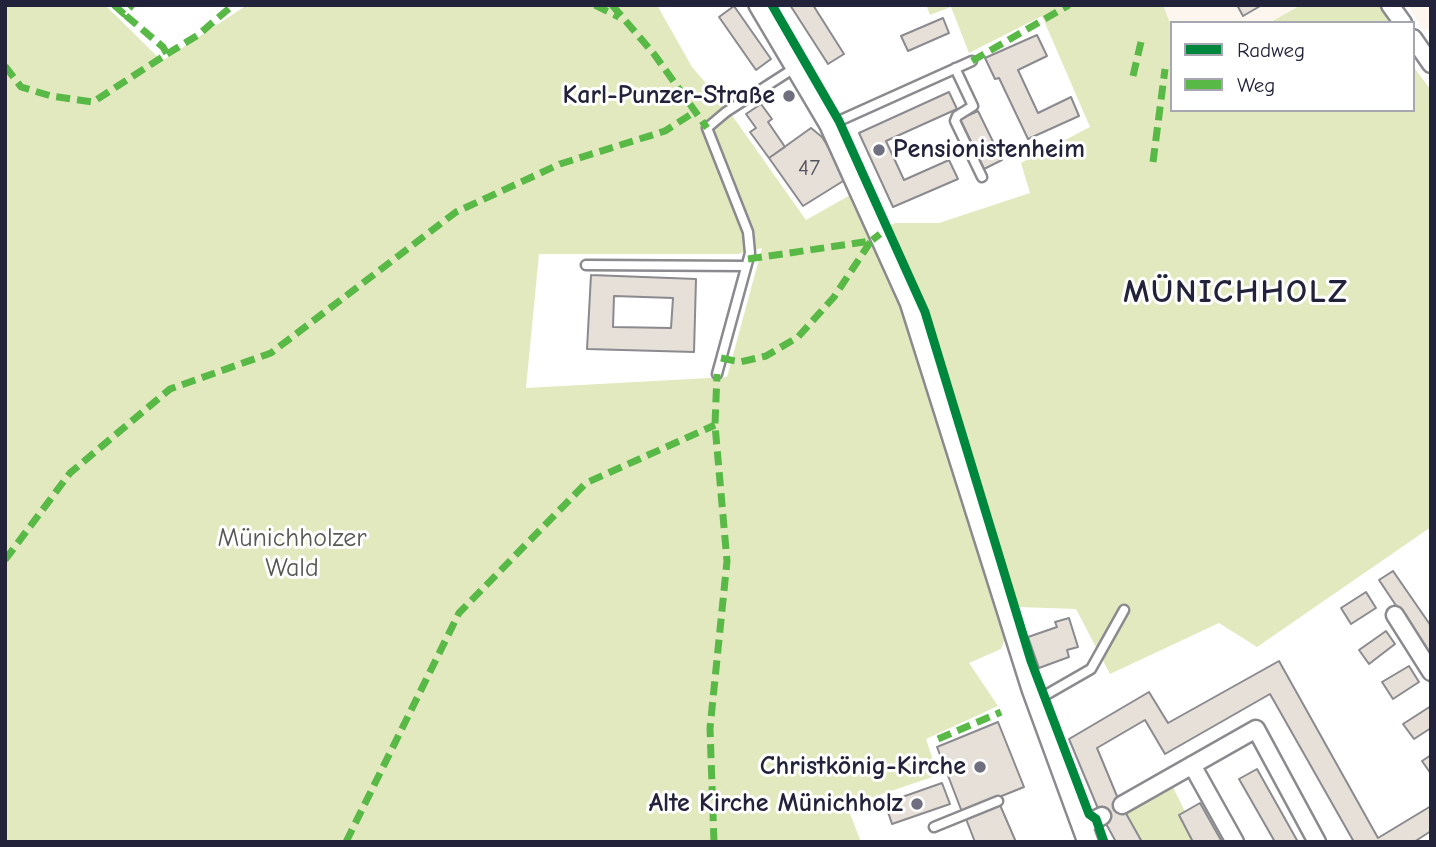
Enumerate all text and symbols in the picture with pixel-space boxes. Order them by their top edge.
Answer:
legend [1170,21,1415,112]
text: Radweg [1237,38,1305,62]
text: Weg [1237,73,1275,97]
place label: Karl-Punzer-Straße [563,80,775,112]
marker: Karl-Punzer-Straße [781,88,797,104]
place label: Pensionistenheim [893,134,1085,166]
marker: Pensionistenheim [871,142,887,158]
house number: 47 [798,154,820,182]
district label: MÜNICHHOLZ [1124,273,1348,313]
park label: Münichholzer Wald [217,523,367,584]
place label: Christkönig-Kirche [760,751,966,783]
marker: Christkönig-Kirche [972,759,988,775]
place label: Alte Kirche Münichholz [649,788,903,820]
marker: Alte Kirche Münichholz [909,796,925,812]

